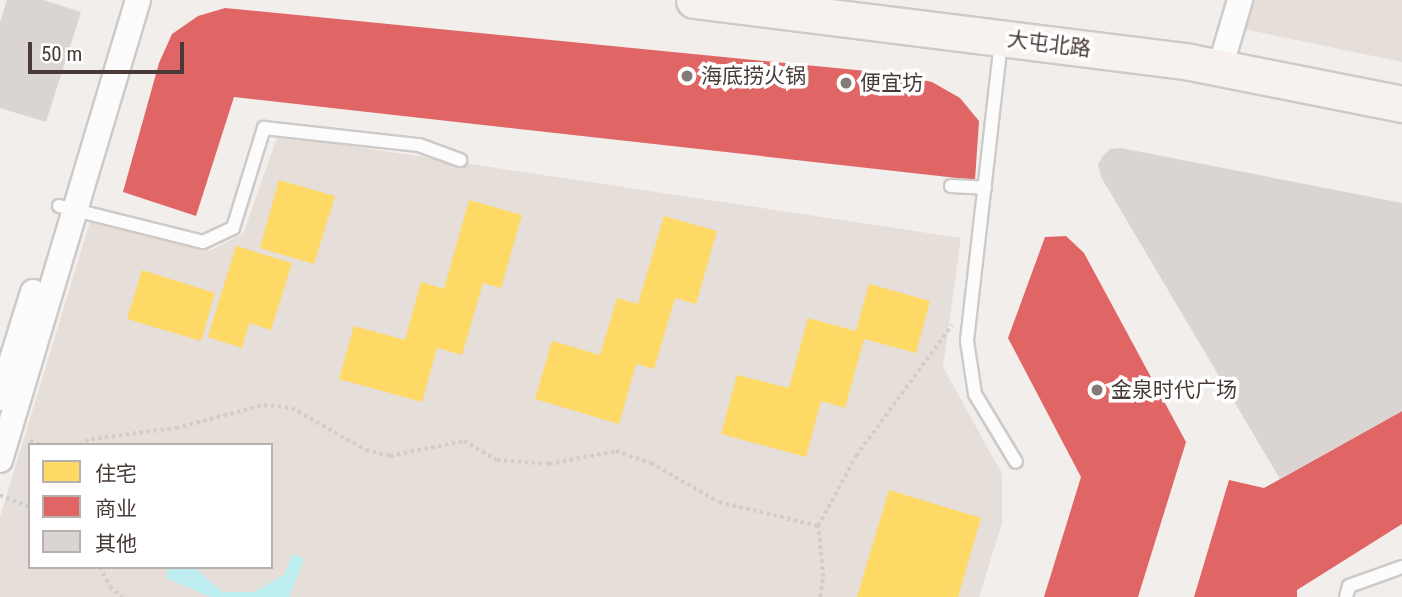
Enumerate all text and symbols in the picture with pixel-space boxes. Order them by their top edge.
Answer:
street label: 大屯北路 [1006,26,1092,62]
scale bar [32,28,187,72]
text: 50 m [41,42,82,66]
place label: 海底捞火锅 [701,63,806,89]
marker: 海底捞火锅 [679,68,695,84]
place label: 便宜坊 [860,70,923,96]
marker: 便宜坊 [838,75,854,91]
place label: 金泉时代广场 [1111,377,1237,403]
marker: 金泉时代广场 [1089,382,1105,398]
legend [28,443,273,569]
text: 住宅 [95,462,137,486]
text: 商业 [95,497,137,521]
text: 其他 [95,532,137,556]

